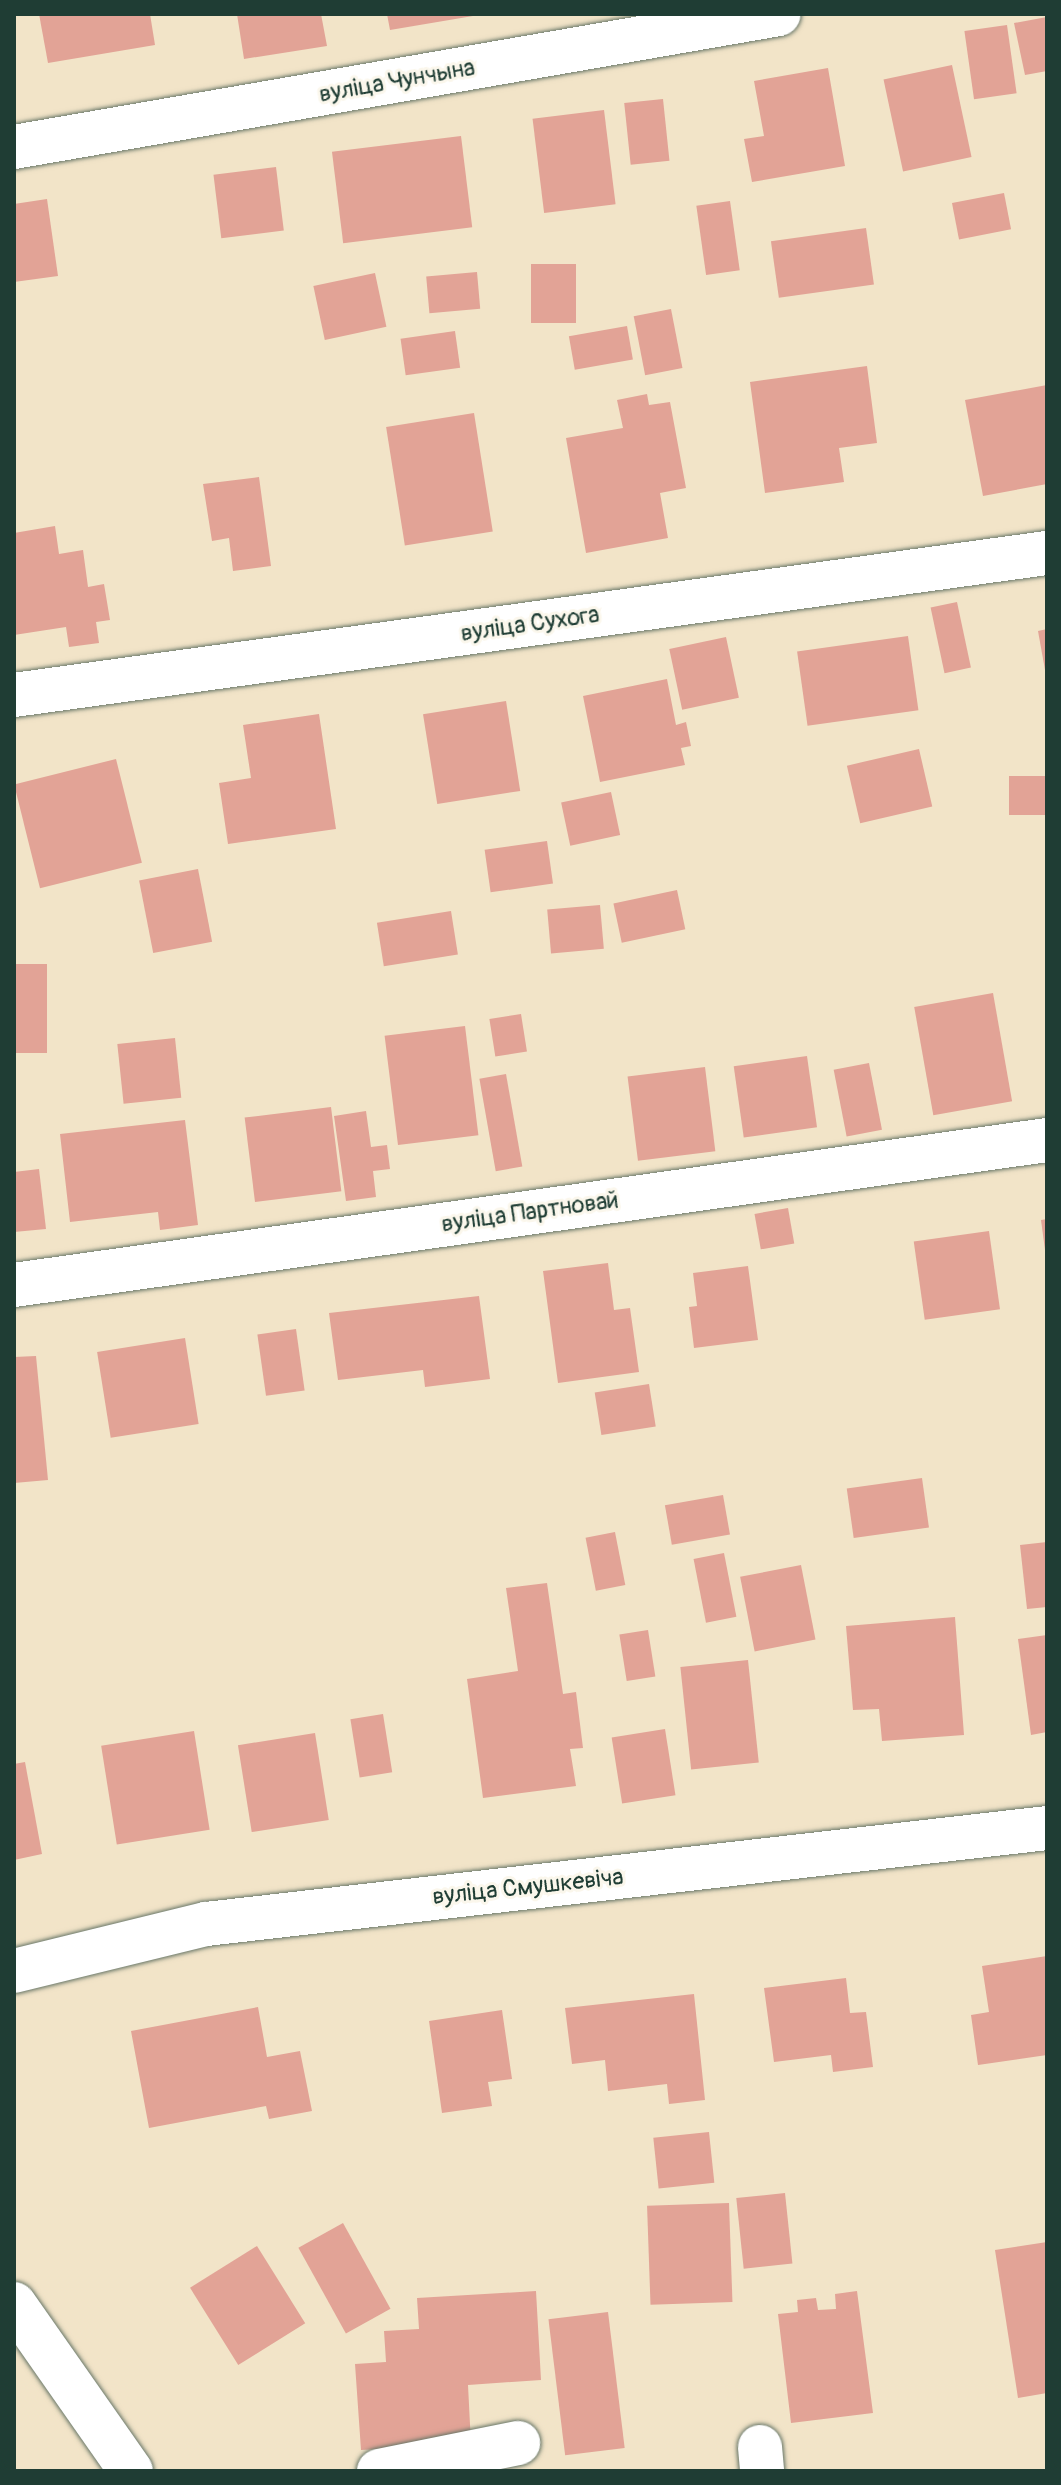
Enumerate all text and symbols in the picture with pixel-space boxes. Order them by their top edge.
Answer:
street label: вуліца Чунчына [317,53,477,109]
street label: вуліца Сухога [459,600,601,648]
street label: вуліца Партновай [440,1185,620,1239]
street label: вуліца Смушкевіча [431,1863,625,1911]

